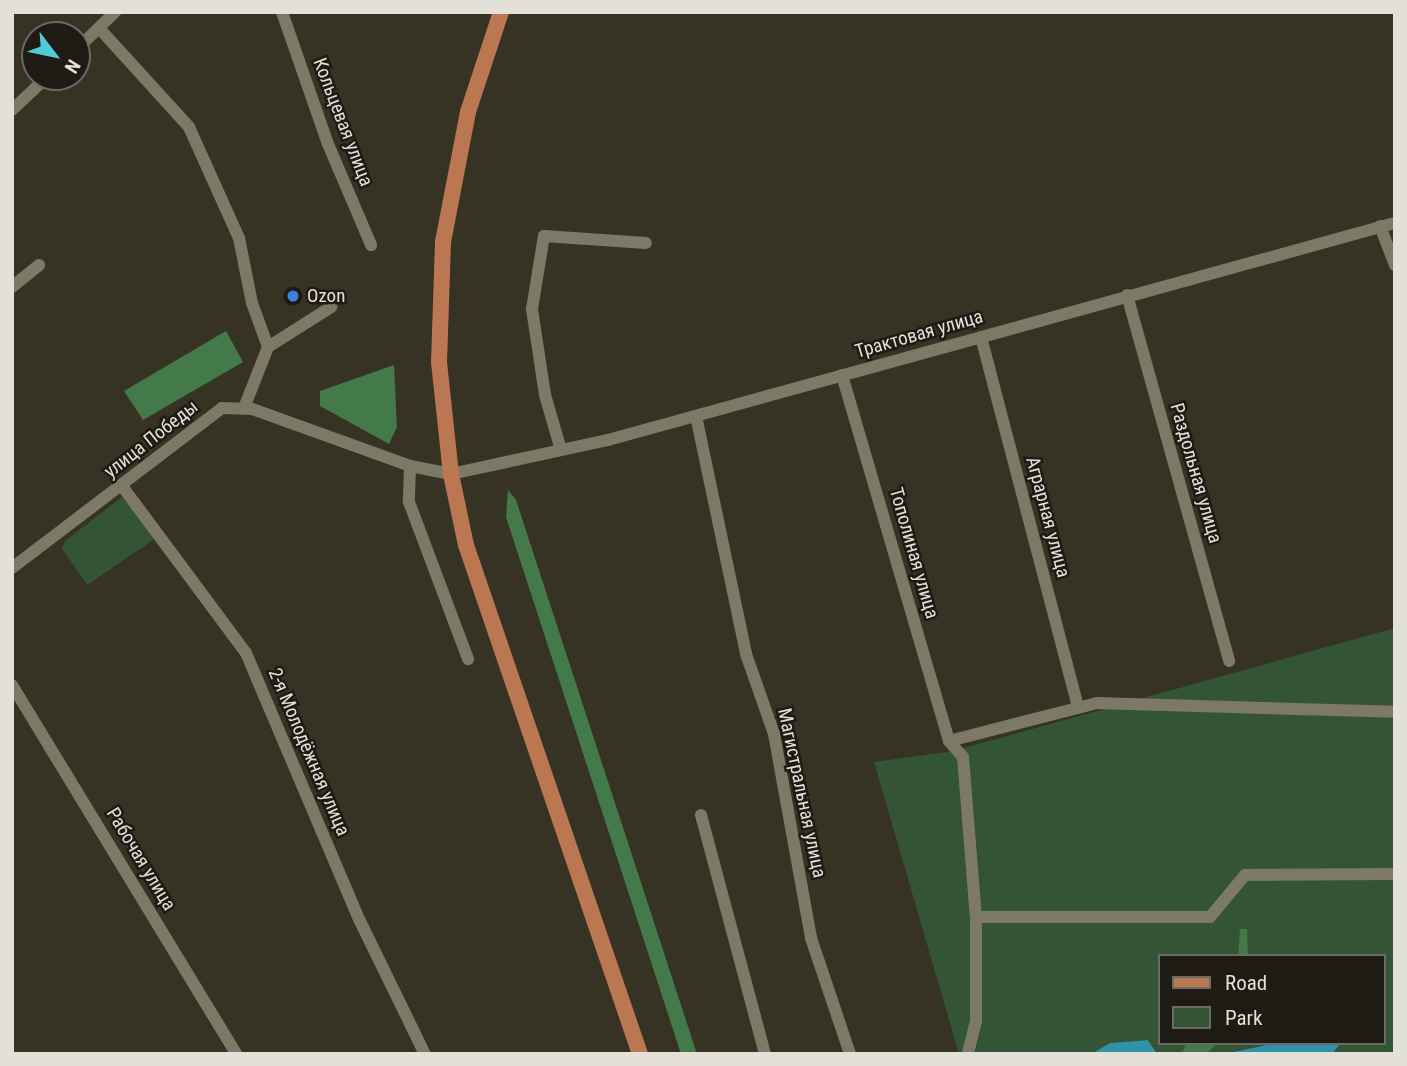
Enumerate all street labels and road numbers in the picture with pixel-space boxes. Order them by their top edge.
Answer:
street label: Кольцевая улица [308,55,378,189]
street label: Трактовая улица [852,305,986,363]
street label: улица Победы [100,395,202,483]
street label: Раздольная улица [1165,400,1227,546]
street label: Аграрная улица [1021,454,1075,580]
street label: Тополиная улица [884,485,944,621]
street label: 2-я Молодёжная улица [263,665,355,839]
street label: Магистральная улица [773,706,831,880]
street label: Рабочая улица [101,803,181,915]

